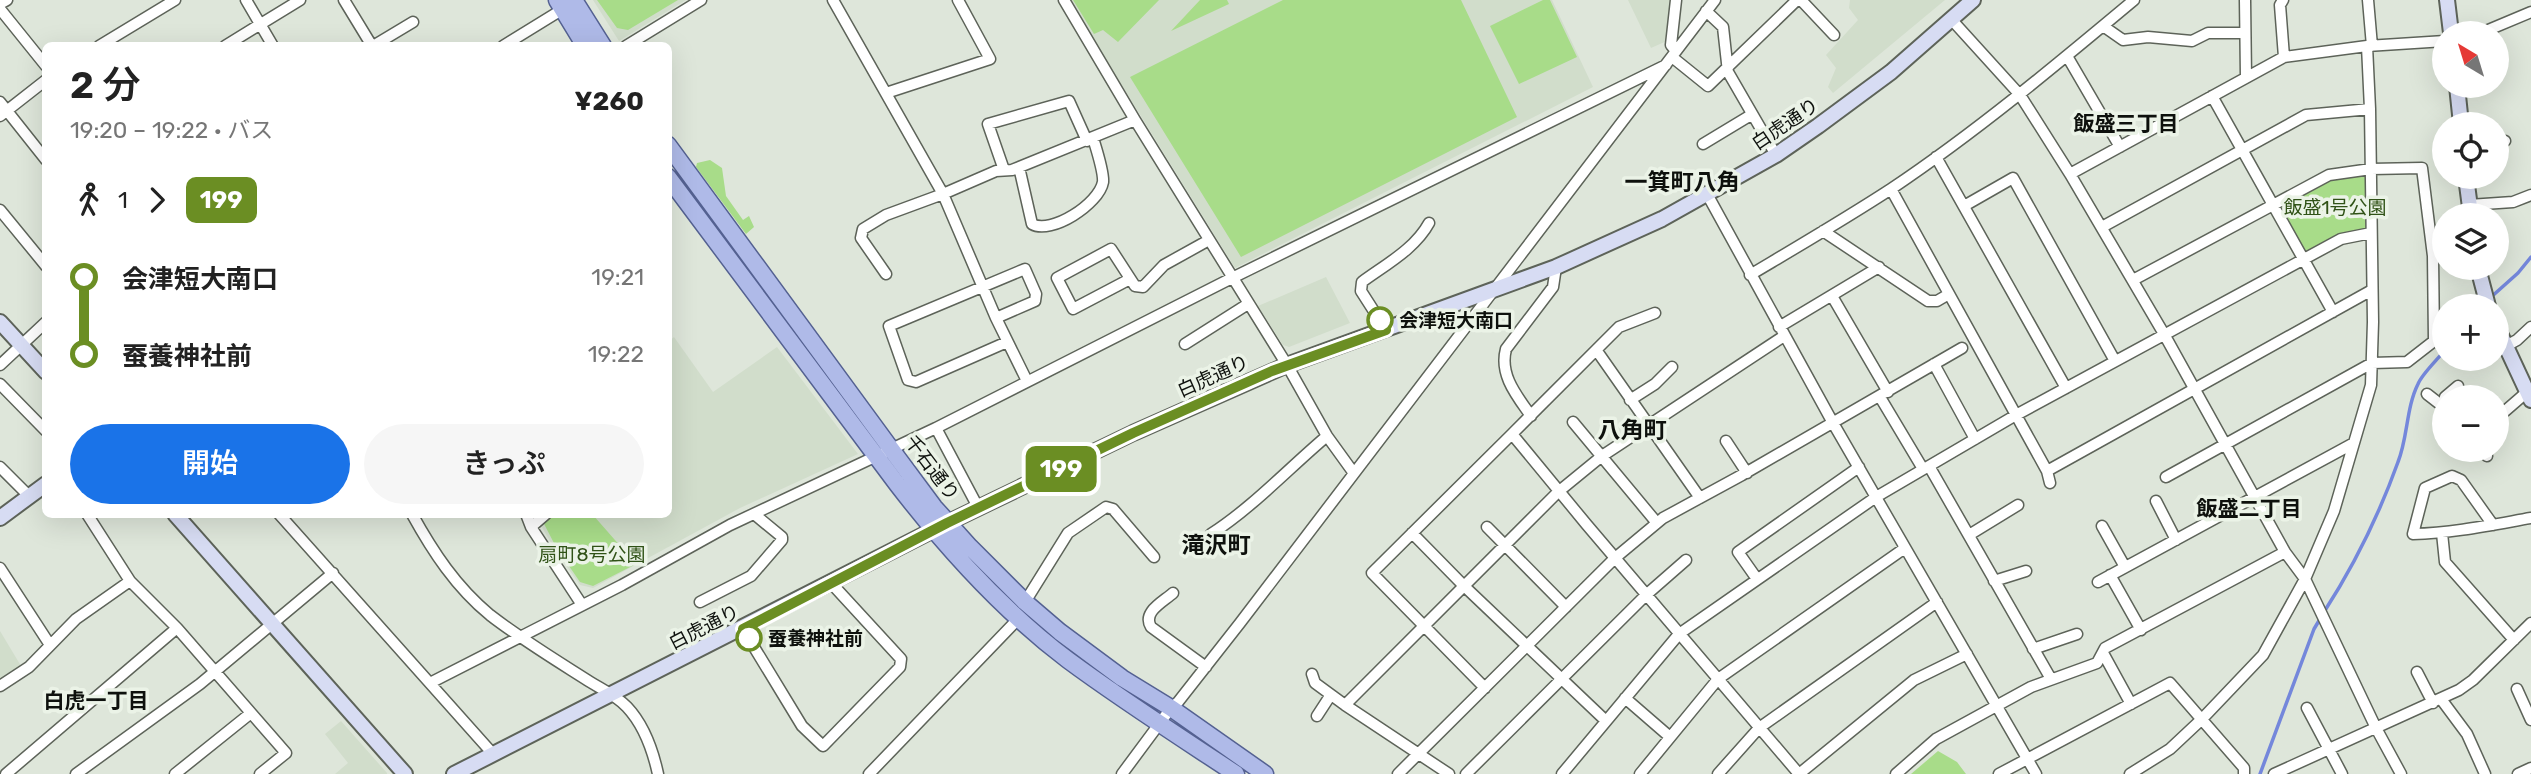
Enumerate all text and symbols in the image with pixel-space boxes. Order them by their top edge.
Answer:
north arrow [2432,21,2510,98]
map controls [2432,21,2509,462]
text: 2 分 [70,62,141,108]
text: ¥260 [575,86,644,117]
street label: 白虎通り [1747,93,1823,155]
district label: 飯盛三丁目 [2073,111,2179,136]
button: locate [2432,112,2509,189]
text: 19:20 – 19:22 · バス [70,116,273,144]
district label: 一箕町八角 [1625,168,1740,196]
icon: walk [70,181,108,219]
icon: forward [138,181,176,219]
text: 1 [118,186,128,214]
text: 199 [200,186,243,214]
park label: 飯盛1号公園 [2283,196,2387,219]
button: layers [2432,203,2509,280]
text: 19:21 [591,263,644,291]
text: 会津短大南口 [122,264,278,295]
button: + [2432,294,2509,371]
marker: 会津短大南口 [1367,307,1393,333]
place label: 会津短大南口 [1399,309,1513,332]
text: 19:22 [588,340,644,368]
text: 蚕養神社前 [122,341,252,372]
street label: 白虎通り [1174,350,1252,402]
button: − [2432,385,2509,462]
district label: 八角町 [1598,416,1667,444]
button: 開始 [70,424,350,504]
button: きっぷ [364,424,644,504]
street label: 千石通り [900,431,964,505]
line badge: 199 [1021,446,1101,492]
text: 199 [1040,455,1082,483]
district label: 飯盛二丁目 [2196,496,2302,521]
district label: 滝沢町 [1182,531,1251,559]
park label: 扇町8号公園 [538,543,646,566]
street label: 白虎通り [665,599,743,655]
marker: 蚕養神社前 [736,625,762,651]
place label: 蚕養神社前 [768,627,863,650]
district label: 白虎一丁目 [44,688,149,713]

